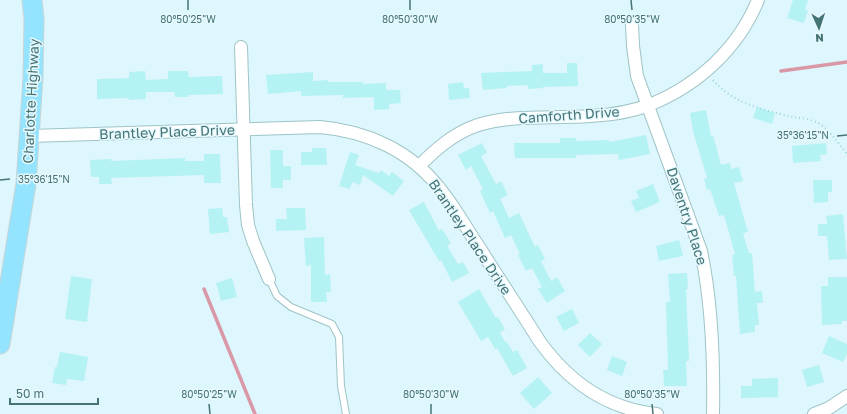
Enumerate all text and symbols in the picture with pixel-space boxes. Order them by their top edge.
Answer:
north arrow [799,8,839,48]
text: 80°50'25"W [160,13,216,25]
text: 80°50'30"W [382,13,438,25]
text: 80°50'35"W [604,13,660,25]
text: N [815,32,824,45]
street label: Charlotte Highway [19,38,42,164]
street label: Camforth Drive [518,102,620,127]
street label: Brantley Place Drive [99,121,235,142]
text: 35°36'15"N [777,129,829,141]
street label: Daventry Place [664,165,711,267]
text: 35°36'15"N [18,173,70,185]
street label: Brantley Place Drive [425,176,515,298]
scale bar [10,380,98,406]
text: 50 m [16,386,44,401]
text: 80°50'25"W [181,388,237,400]
text: 80°50'30"W [403,388,459,400]
text: 80°50'35"W [624,388,680,400]

